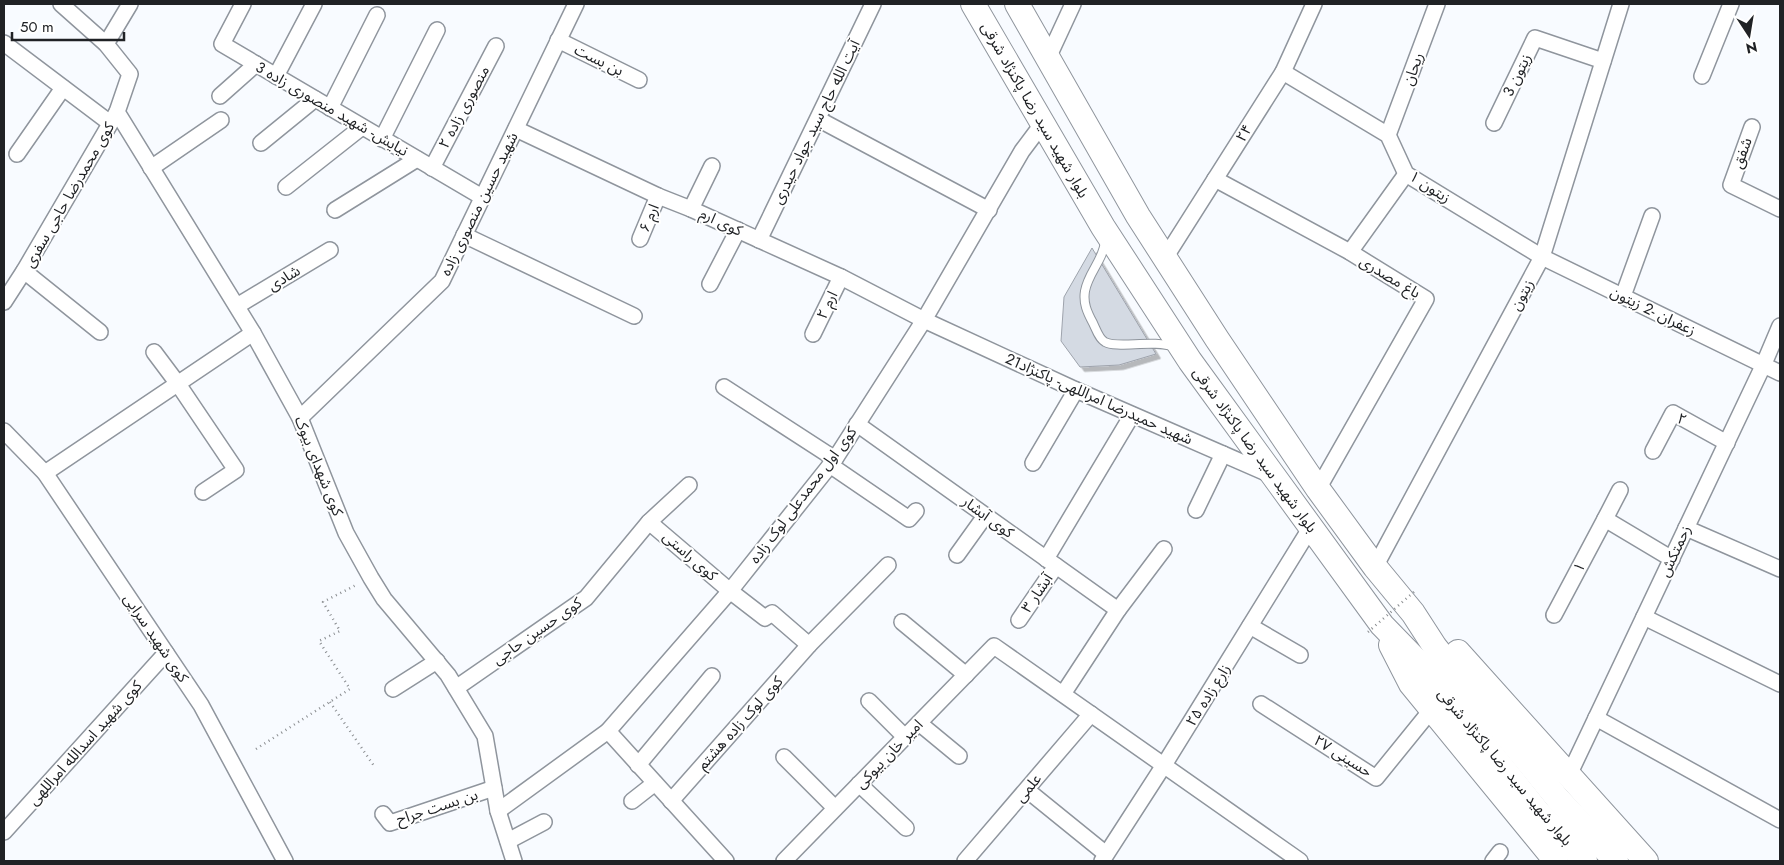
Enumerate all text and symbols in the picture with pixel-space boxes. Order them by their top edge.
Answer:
scale bar [12,10,125,42]
north arrow [1724,10,1774,60]
text: 50 m [20,16,54,38]
street label: بلوار شهید سید رضا پاکنژاد شرقی [975,18,1095,202]
street label: آیت الله حاج سید جواد حیدری [767,36,867,208]
text: N [1744,37,1759,59]
street label: بن بست [571,39,627,81]
street label: ریحان [1397,49,1429,89]
street label: زیتون 3 [1497,50,1537,100]
street label: نیایش- شهید منصوری زاده 3 [252,56,412,162]
street label: منصوری زاده ۲ [433,62,495,152]
street label: کوی محمدرضا حاجی سفری [18,117,120,272]
street label: ۲۴ [1230,120,1258,146]
street label: شهید حسین منصوری زاده [435,128,524,280]
street label: شفق [1726,134,1758,171]
street label: زیتون ۱ [1405,165,1455,209]
street label: ارم ۶ [633,200,665,236]
street label: کوی ارم [696,203,747,242]
street label: باغ مصدری [1355,250,1425,305]
street label: شادی [263,260,305,296]
street label: زیتون [1505,275,1539,315]
street label: زعفران -2 زیتون [1607,281,1699,341]
street label: ارم ۲ [811,287,843,323]
street label: شهید حمیدرضا امراللهی- پاکنژاد21 [1002,348,1196,450]
street label: بلوار شهید سید رضا پاکنژاد شرقی [1187,363,1323,537]
street label: ۲ [1674,407,1690,431]
street label: کوی شهدای بیوک [289,413,349,520]
street label: کوی اول محمدعلی لوک زاده [744,421,862,568]
street label: کوی آبشار [957,490,1019,544]
street label: زحمتکش [1653,522,1697,580]
street label: کوی راستی [658,526,723,587]
street label: ۱ [1567,558,1591,576]
street label: آبشار ۳ [1016,568,1059,617]
street label: کوی شهید سرایی [118,589,194,688]
street label: کوی حسین حاجی [488,591,587,670]
street label: زارع زاده ۲۵ [1180,660,1237,731]
street label: کوی لوک زاده هشتم [692,671,789,775]
street label: کوی شهید اسدالله امراللهی [23,675,148,810]
street label: بلوار شهید سید رضا پاکنژاد شرقی [1432,683,1578,851]
street label: امیر خان بیوکی [850,714,928,794]
street label: حسینی ۲۷ [1310,729,1377,783]
street label: علمی [1009,768,1047,807]
street label: بن بست جراح [393,783,481,832]

